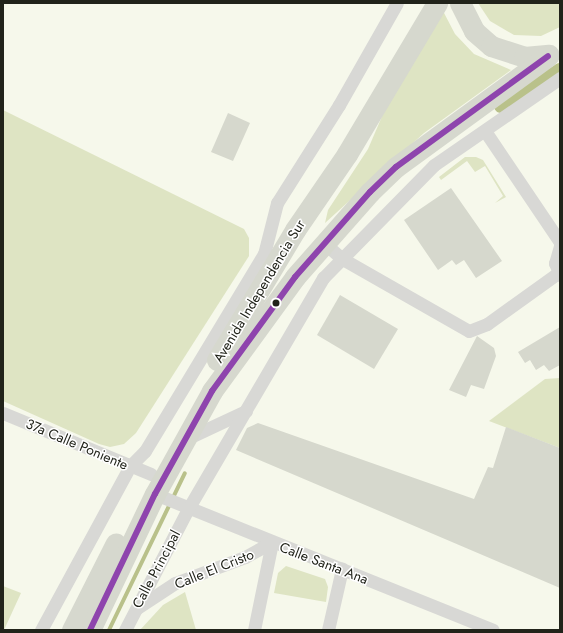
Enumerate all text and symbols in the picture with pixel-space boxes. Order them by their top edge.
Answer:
street label: Avenida Independencia Sur [210,216,308,366]
unlabelled marker [271,298,281,308]
street label: 37a Calle Poniente [23,415,131,473]
street label: Calle Principal [128,527,184,611]
street label: Calle Santa Ana [277,538,371,588]
street label: Calle El Cristo [172,545,256,593]

